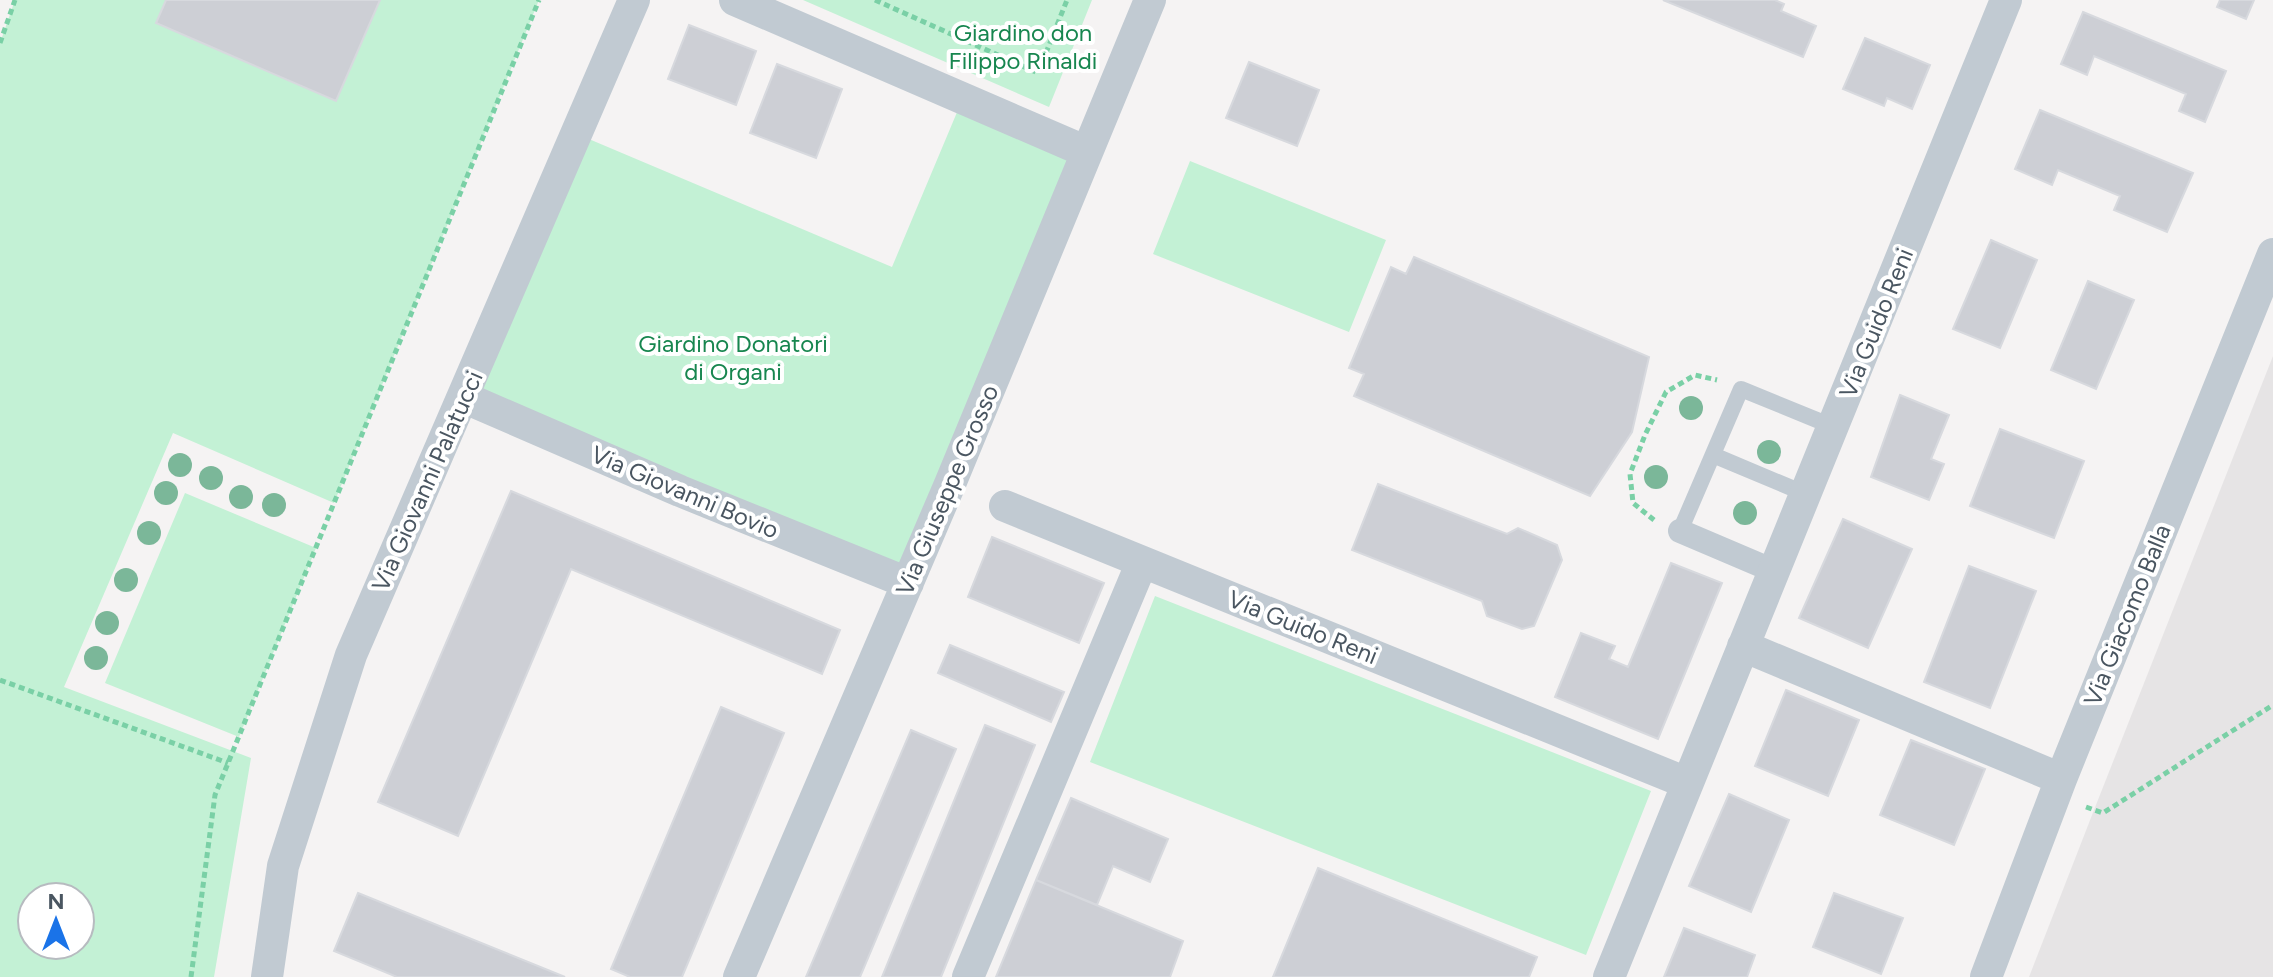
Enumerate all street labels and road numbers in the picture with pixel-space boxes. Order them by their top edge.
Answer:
street label: Via Guido Reni [1833,244,1919,402]
street label: Via Giovanni Palatucci [365,366,489,596]
street label: Via Giuseppe Grosso [890,380,1004,600]
street label: Via Giovanni Bovio [587,439,783,545]
street label: Via Giacomo Balla [2077,520,2177,710]
street label: Via Guido Reni [1224,584,1382,670]

